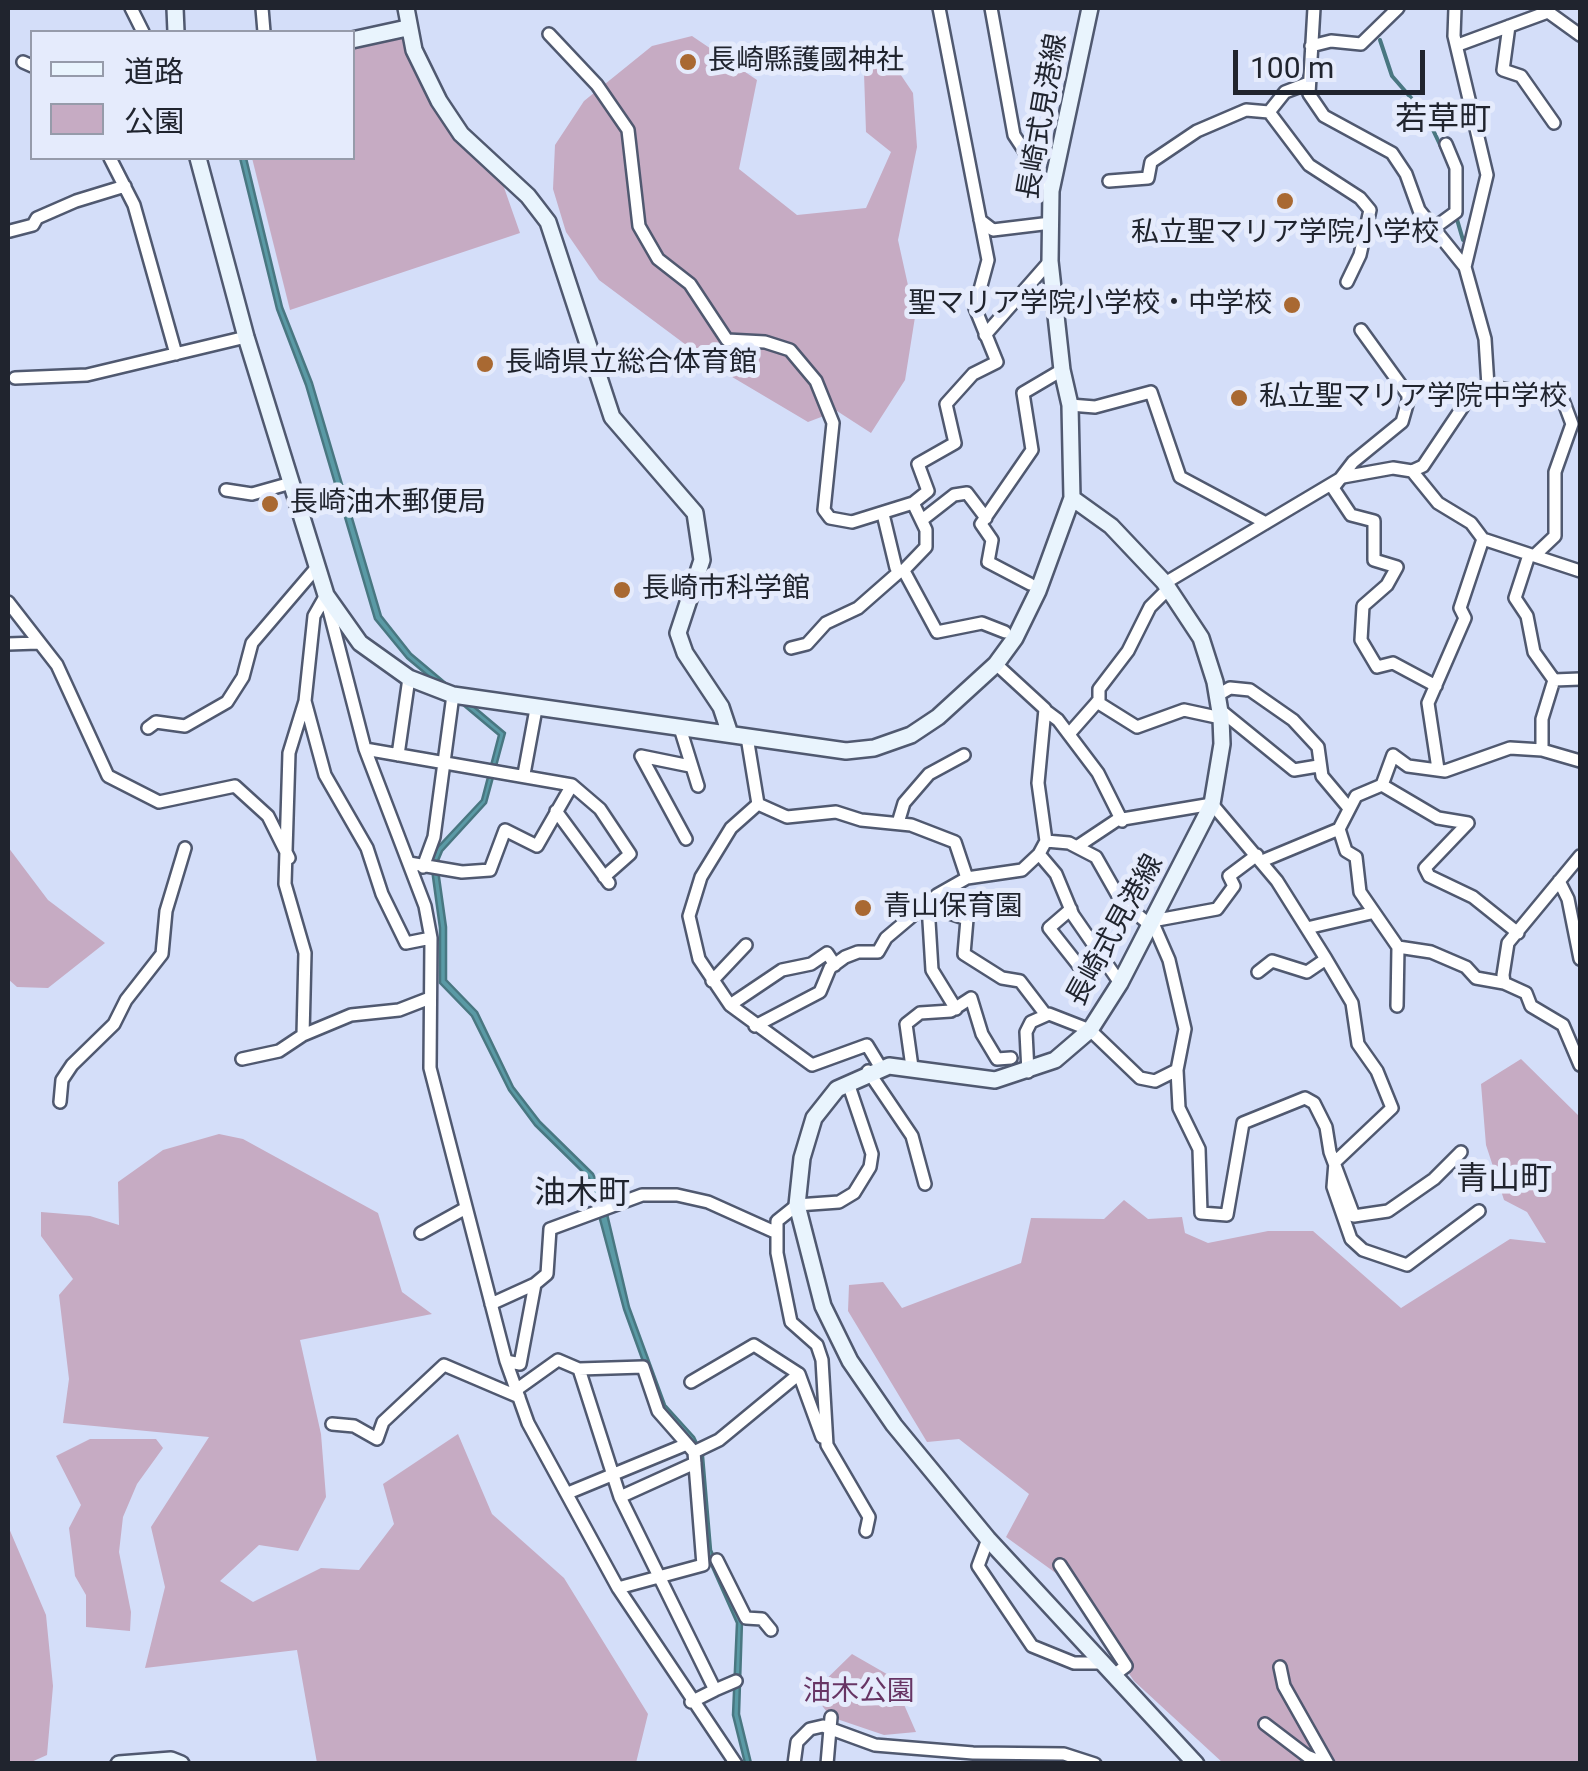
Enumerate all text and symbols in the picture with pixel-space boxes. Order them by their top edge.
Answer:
legend [30,30,355,160]
scale bar [1238,30,1430,92]
street label: 長崎式見港線 [1013,31,1075,203]
place label: 長崎縣護國神社 [708,45,904,79]
text: 100 m [1250,50,1334,85]
marker: 長崎縣護國神社 [677,51,699,73]
text: 道路 [124,54,184,89]
district label: 若草町 [1395,102,1491,140]
text: 公園 [124,104,184,139]
marker: 私立聖マリア学院小学校 [1274,190,1296,212]
place label: 私立聖マリア学院小学校 [1131,217,1439,251]
place label: 聖マリア学院小学校・中学校 [908,288,1272,322]
marker: 聖マリア学院小学校・中学校 [1281,294,1303,316]
place label: 長崎県立総合体育館 [505,347,757,381]
marker: 長崎県立総合体育館 [474,353,496,375]
place label: 私立聖マリア学院中学校 [1259,381,1567,415]
marker: 私立聖マリア学院中学校 [1228,387,1250,409]
place label: 長崎油木郵便局 [290,487,486,521]
marker: 長崎油木郵便局 [259,493,281,515]
place label: 長崎市科学館 [642,573,810,607]
marker: 長崎市科学館 [611,579,633,601]
street label: 長崎式見港線 [1061,849,1171,1013]
place label: 青山保育園 [883,891,1023,925]
marker: 青山保育園 [852,897,874,919]
district label: 青山町 [1456,1162,1552,1200]
district label: 油木町 [534,1176,630,1214]
park label: 油木公園 [803,1676,915,1710]

